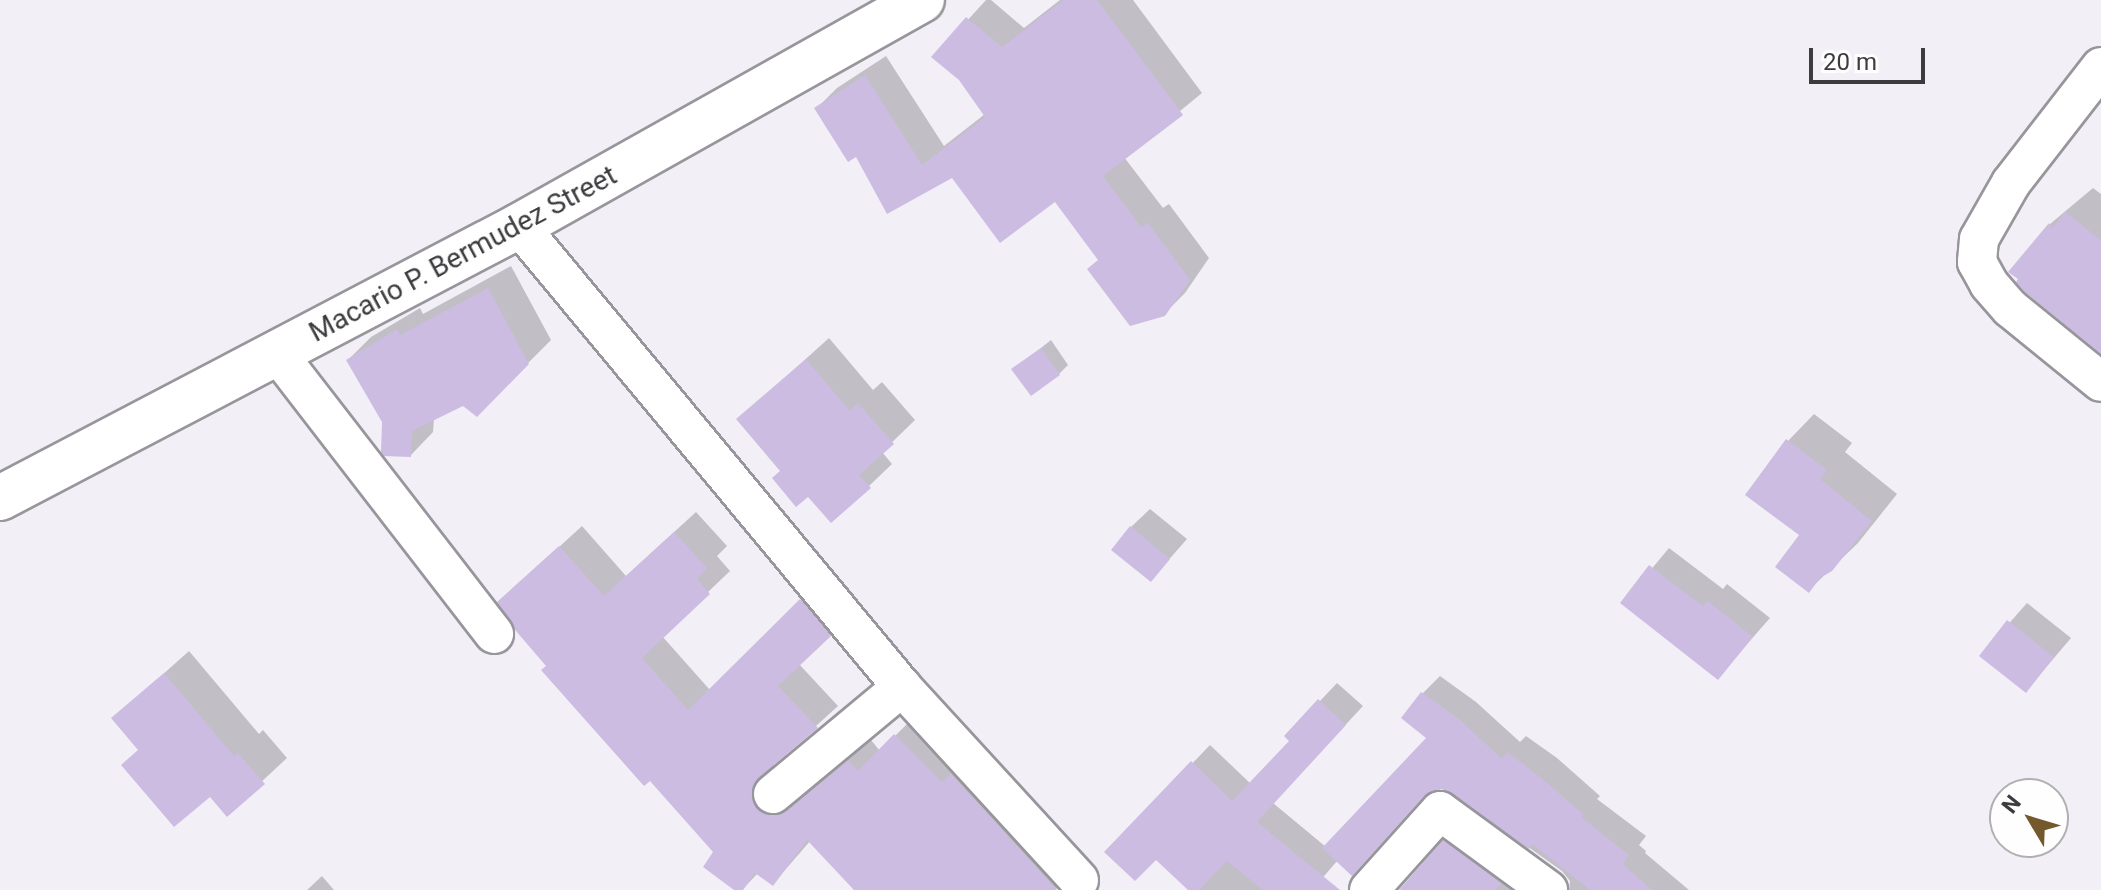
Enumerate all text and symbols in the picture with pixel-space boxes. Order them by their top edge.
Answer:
scale bar [1813,32,1929,82]
text: 20 m [1823,48,1877,76]
street label: Macario P. Bermudez Street [303,159,623,349]
north arrow [1989,778,2069,858]
text: N [1997,790,2026,818]

